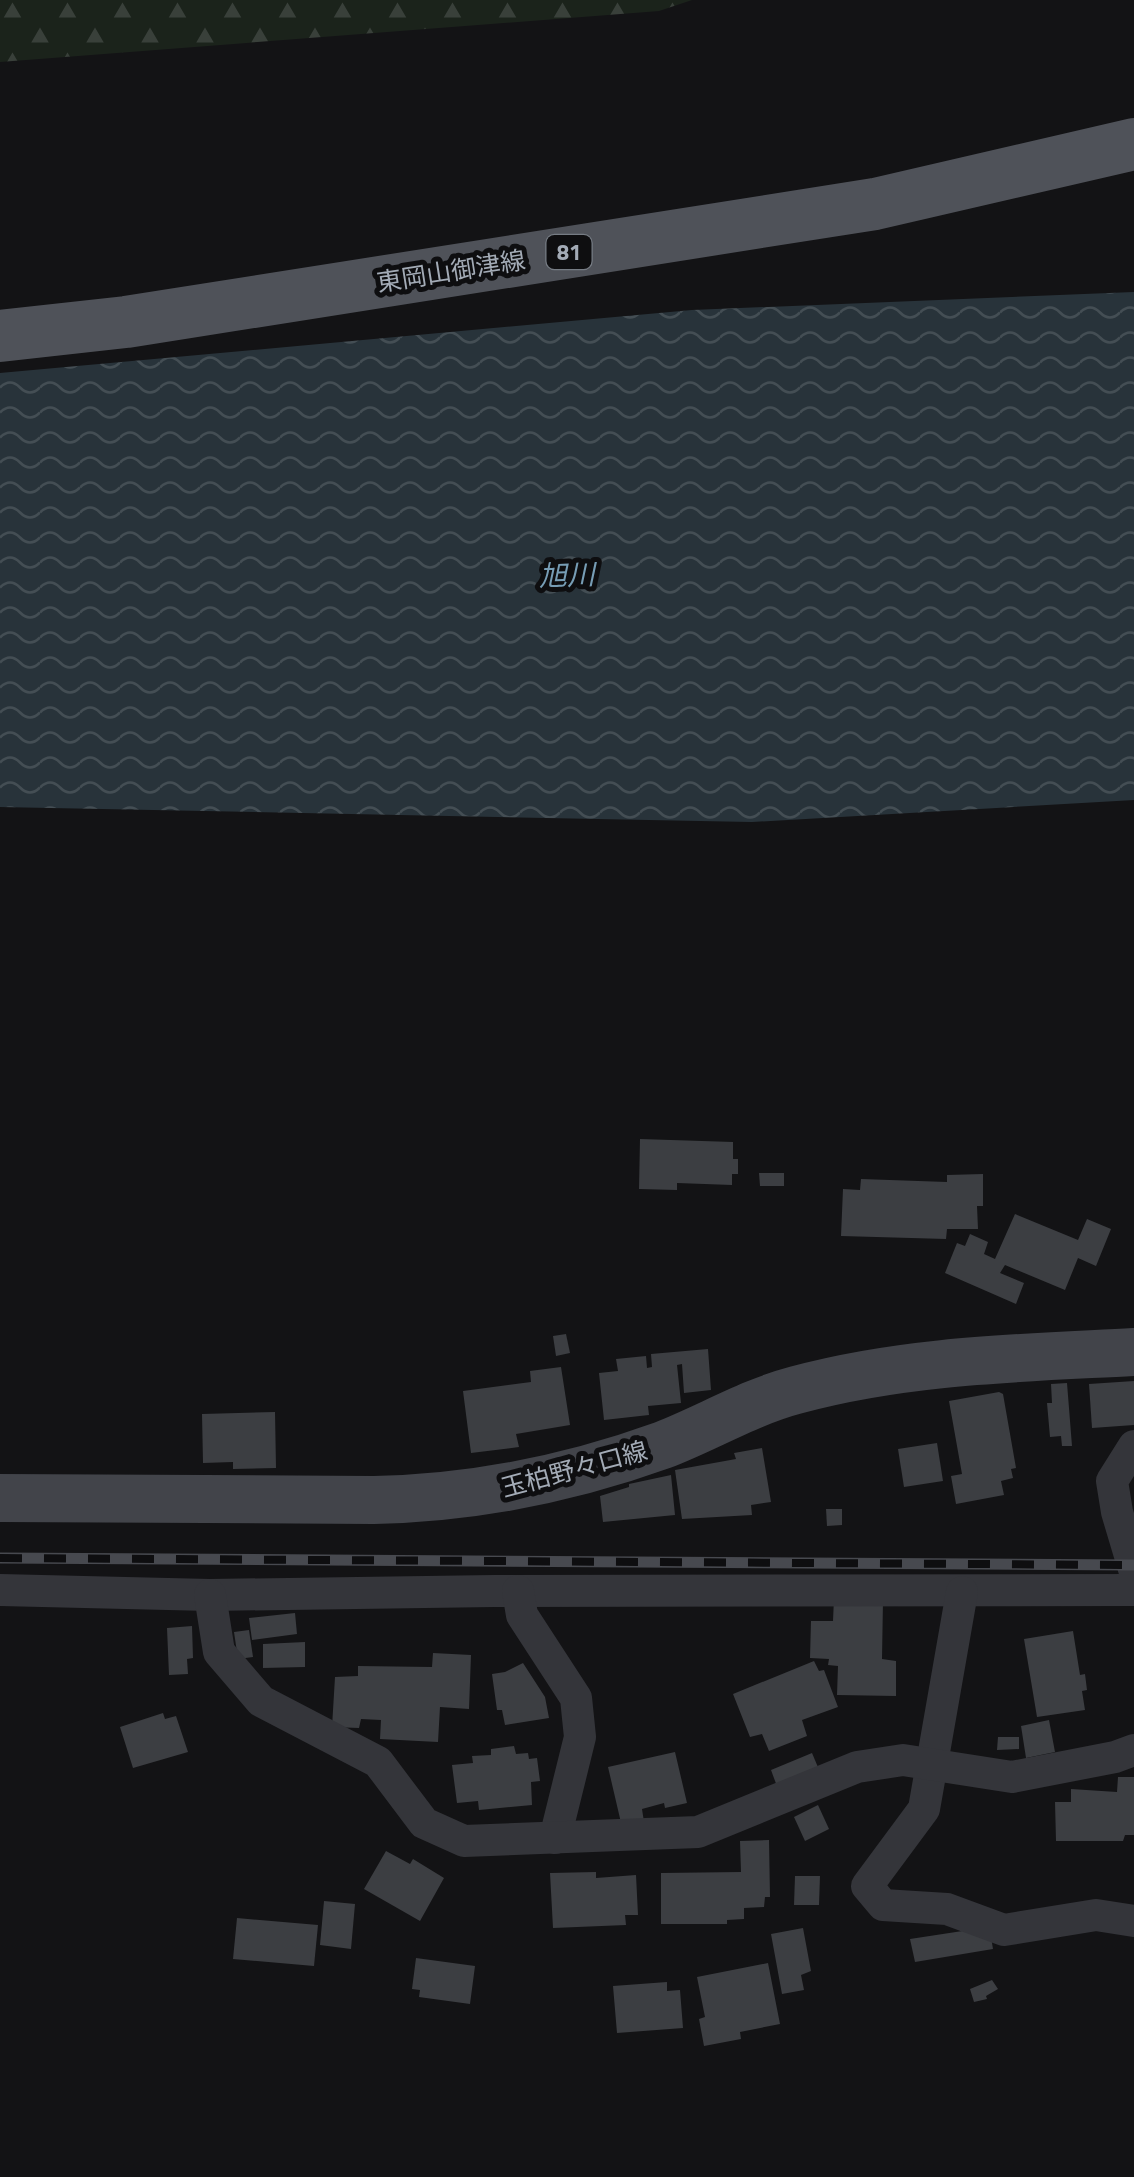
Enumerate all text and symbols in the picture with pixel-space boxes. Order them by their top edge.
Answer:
road number: 81 [546,235,592,269]
street label: 東岡山御津線 [374,241,528,301]
water label: 旭川 [538,552,599,597]
street label: 玉柏野々口線 [497,1431,651,1507]

